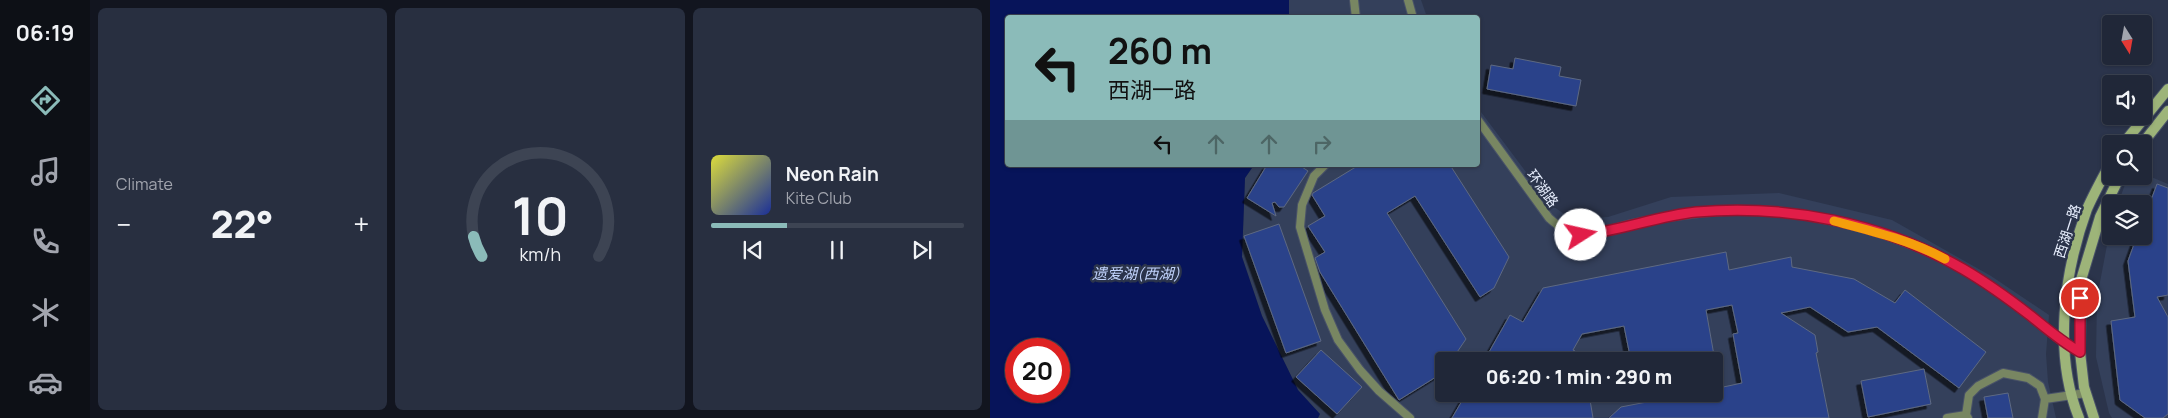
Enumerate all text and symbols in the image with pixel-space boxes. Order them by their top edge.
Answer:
north arrow [2102,15,2152,65]
map controls [2102,15,2152,245]
text: 06:19 [16,18,75,48]
text: 260 m [1108,27,1212,75]
icon: left [1025,35,1090,100]
text: 西湖一路 [1108,75,1196,105]
button: sound [2102,75,2152,125]
icon: directions [28,83,63,118]
icon: left [1149,130,1177,158]
icon: ahead [1202,130,1230,158]
icon: ahead [1255,130,1283,158]
icon: right [1308,130,1336,158]
button: search [2102,135,2152,185]
icon: music [28,154,63,189]
text: Neon Rain [786,161,879,187]
street label: 环湖路 [1523,165,1563,211]
text: Climate [116,173,173,195]
text: 10 [511,180,568,251]
text: Kite Club [786,187,852,209]
button: layers [2102,195,2152,245]
text: 22° [211,197,274,249]
street label: 西湖一路 [2049,201,2085,261]
text: − [116,205,131,243]
text: + [353,205,369,243]
position arrow [1554,208,1606,260]
icon: phone [28,224,63,259]
icon: previous [739,236,767,264]
icon: pause [823,236,851,264]
icon: next [908,236,936,264]
text: km/h [519,242,561,266]
water label: 遗爱湖(西湖) [1092,263,1180,284]
pin [2059,277,2101,319]
icon: arrive [2066,284,2094,312]
icon: climate [28,295,63,330]
speed limit sign: 20 [1005,338,1070,403]
text: 06:20 · 1 min · 290 m [1486,364,1672,390]
icon: car [28,365,63,400]

